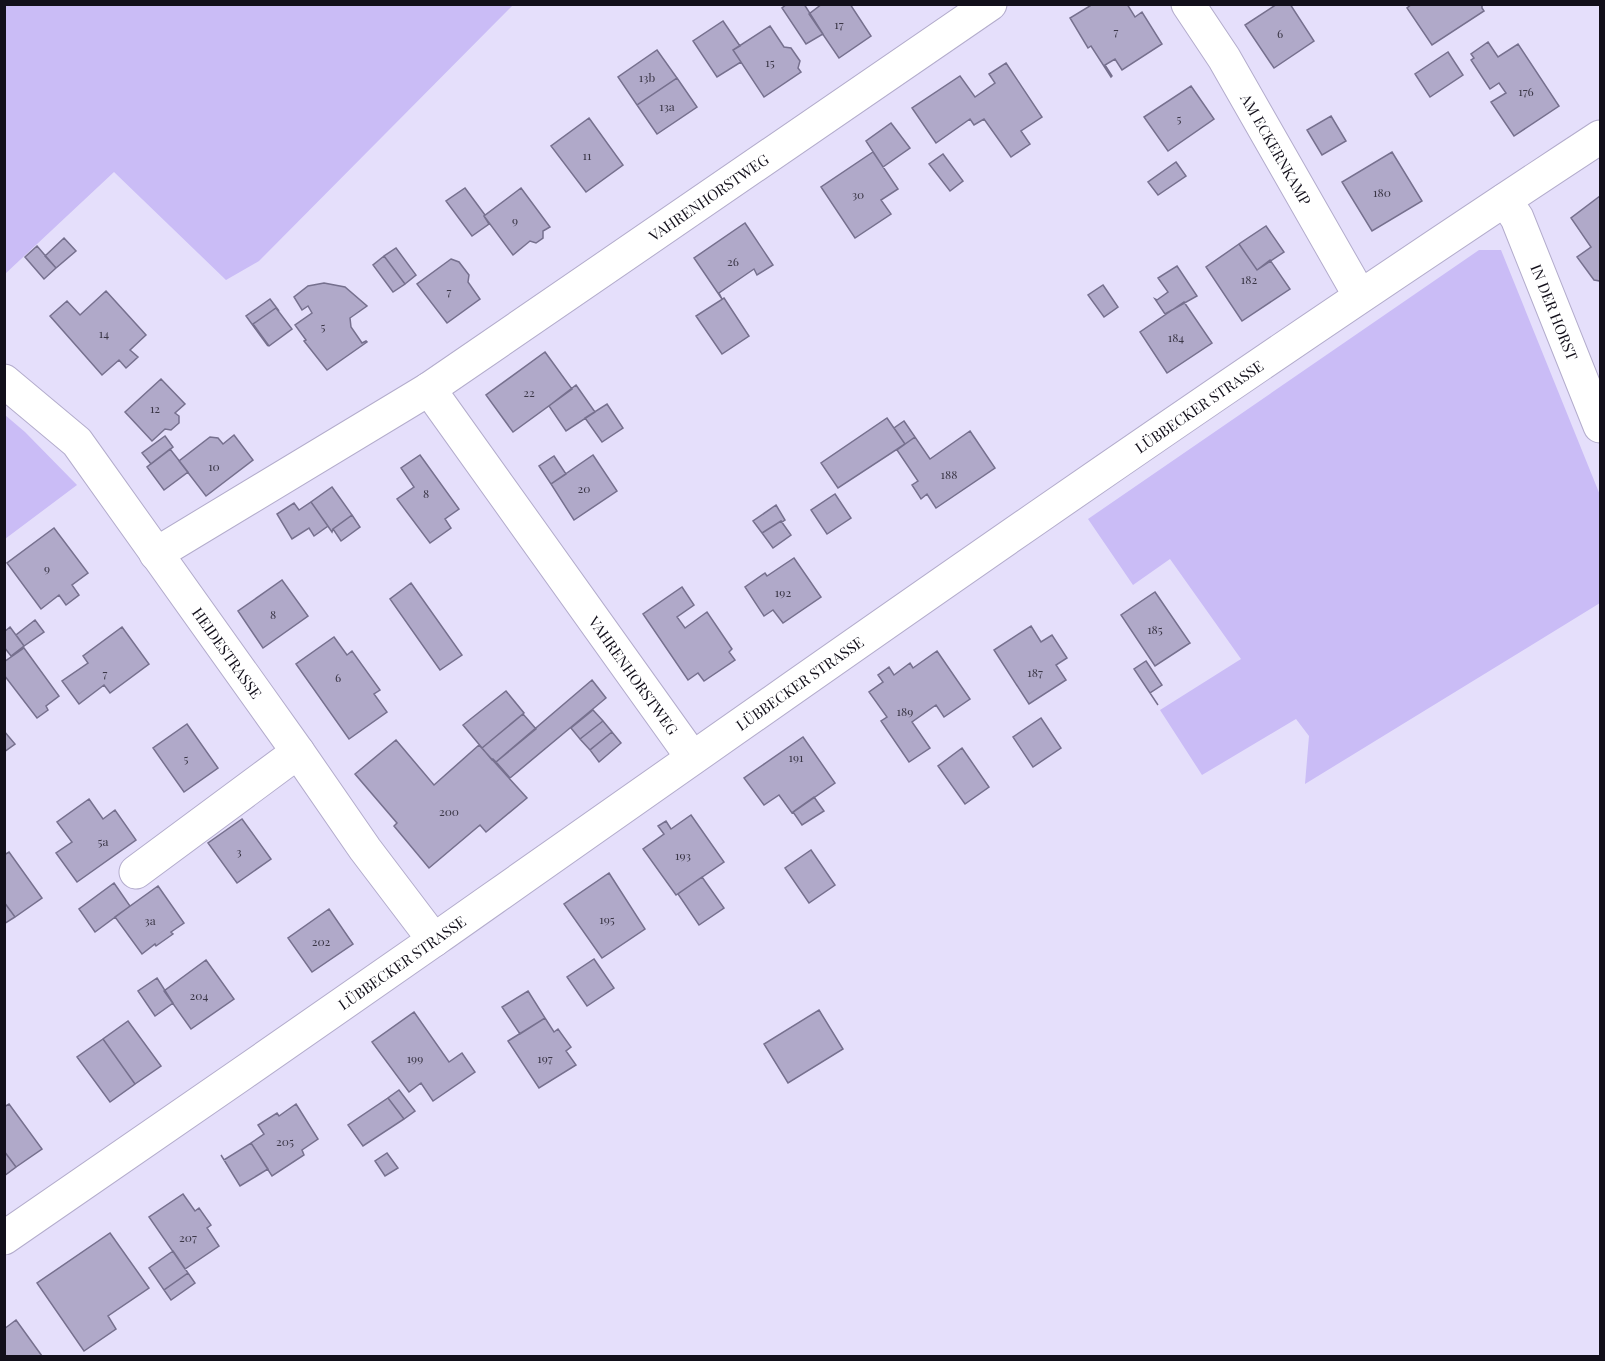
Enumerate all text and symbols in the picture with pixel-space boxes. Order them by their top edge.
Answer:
house number: 17 [834,16,844,32]
house number: 7 [1114,23,1119,39]
house number: 6 [1277,25,1283,41]
house number: 15 [765,54,775,70]
house number: 13b [639,69,655,85]
house number: 176 [1518,83,1534,99]
street label: AM ECKERNKAMP [1236,89,1316,209]
house number: 13a [659,98,675,114]
house number: 5 [1177,110,1182,126]
house number: 11 [583,147,592,163]
street label: VAHRENHORSTWEG [644,149,773,246]
house number: 180 [1373,184,1391,200]
house number: 30 [852,186,864,202]
house number: 9 [512,212,518,228]
house number: 26 [727,253,739,269]
street label: IN DER HORST [1526,261,1583,363]
house number: 182 [1241,271,1257,287]
house number: 7 [447,283,452,299]
house number: 5 [321,318,326,334]
house number: 14 [99,325,109,341]
house number: 184 [1168,329,1184,345]
street label: LÜBBECKER STRASSE [1131,355,1267,457]
house number: 22 [523,384,535,400]
house number: 12 [150,400,160,416]
house number: 10 [208,458,220,474]
house number: 188 [941,466,957,482]
house number: 20 [578,480,590,496]
house number: 8 [423,485,429,501]
house number: 9 [44,560,50,576]
house number: 192 [775,584,791,600]
street label: HEIDESTRASSE [188,603,267,702]
house number: 8 [270,606,276,622]
street label: VAHRENHORSTWEG [584,611,683,739]
house number: 185 [1147,621,1163,637]
street label: LÜBBECKER STRASSE [732,632,867,735]
house number: 187 [1027,664,1043,680]
house number: 7 [103,665,108,681]
house number: 6 [335,669,341,685]
house number: 189 [897,703,913,719]
house number: 191 [789,749,804,765]
house number: 5 [184,750,189,766]
house number: 200 [439,803,459,819]
house number: 5a [98,833,108,849]
house number: 3 [236,843,242,859]
house number: 193 [675,847,691,863]
street label: LÜBBECKER STRASSE [334,911,470,1014]
house number: 195 [599,911,615,927]
house number: 3a [144,912,156,928]
house number: 202 [312,933,331,949]
house number: 204 [190,987,209,1003]
house number: 199 [407,1050,423,1066]
house number: 197 [537,1050,553,1066]
house number: 205 [276,1133,294,1149]
house number: 207 [179,1229,197,1245]

